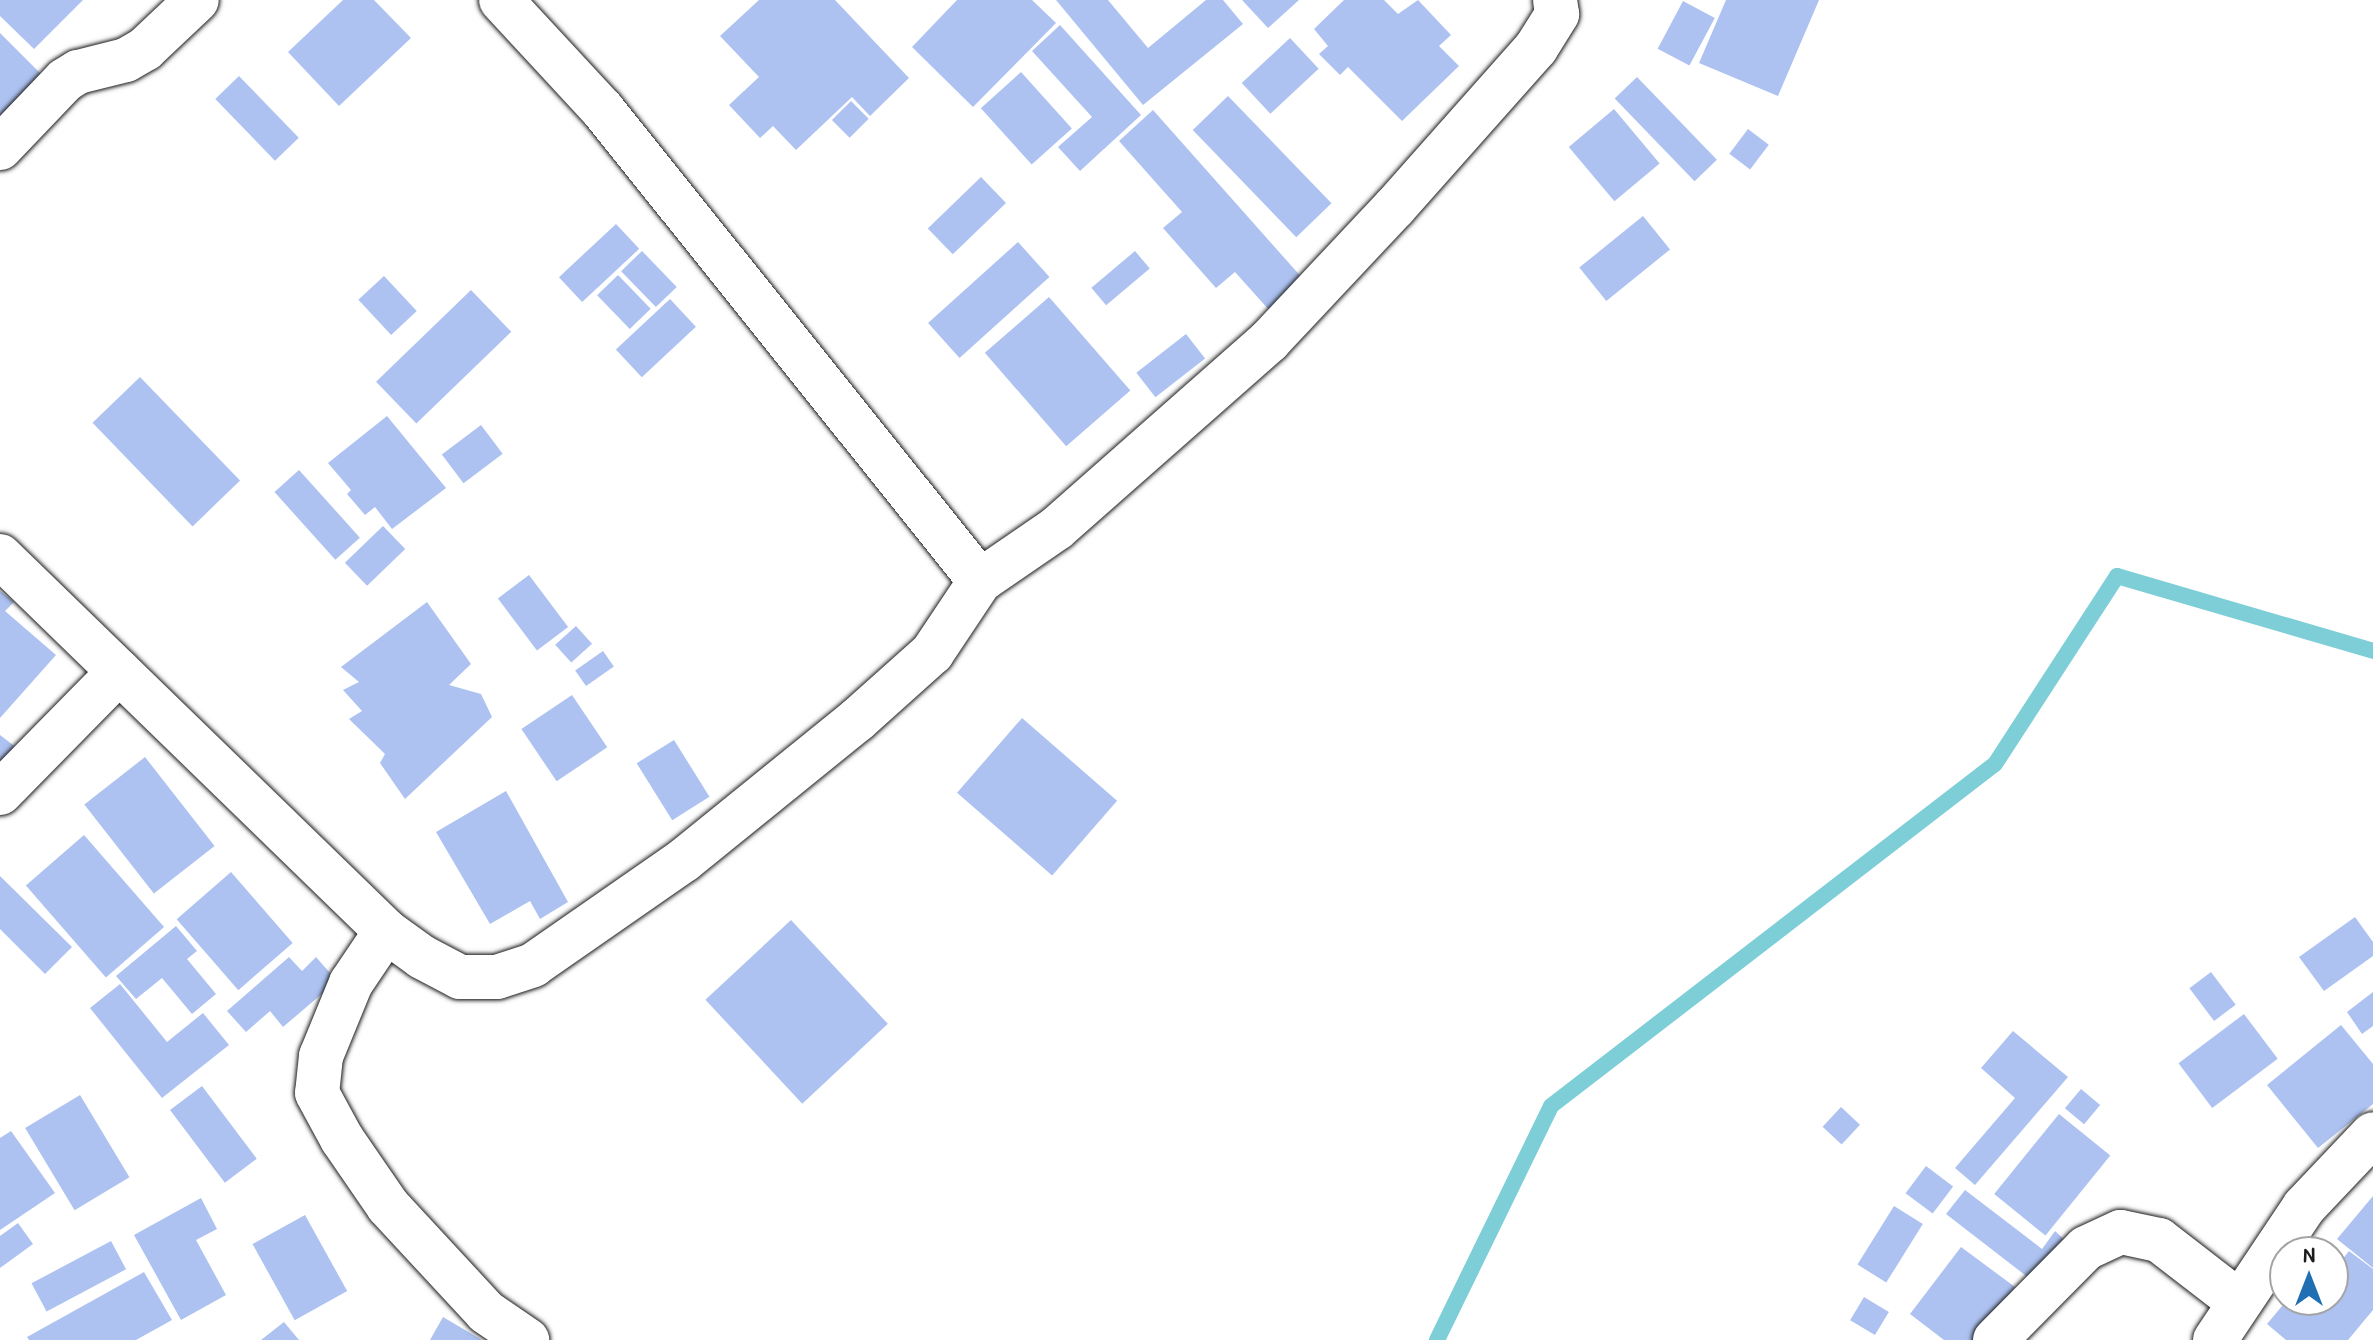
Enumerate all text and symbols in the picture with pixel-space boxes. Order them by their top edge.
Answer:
north arrow [2269,1236,2349,1316]
text: N [2303,1239,2315,1269]

